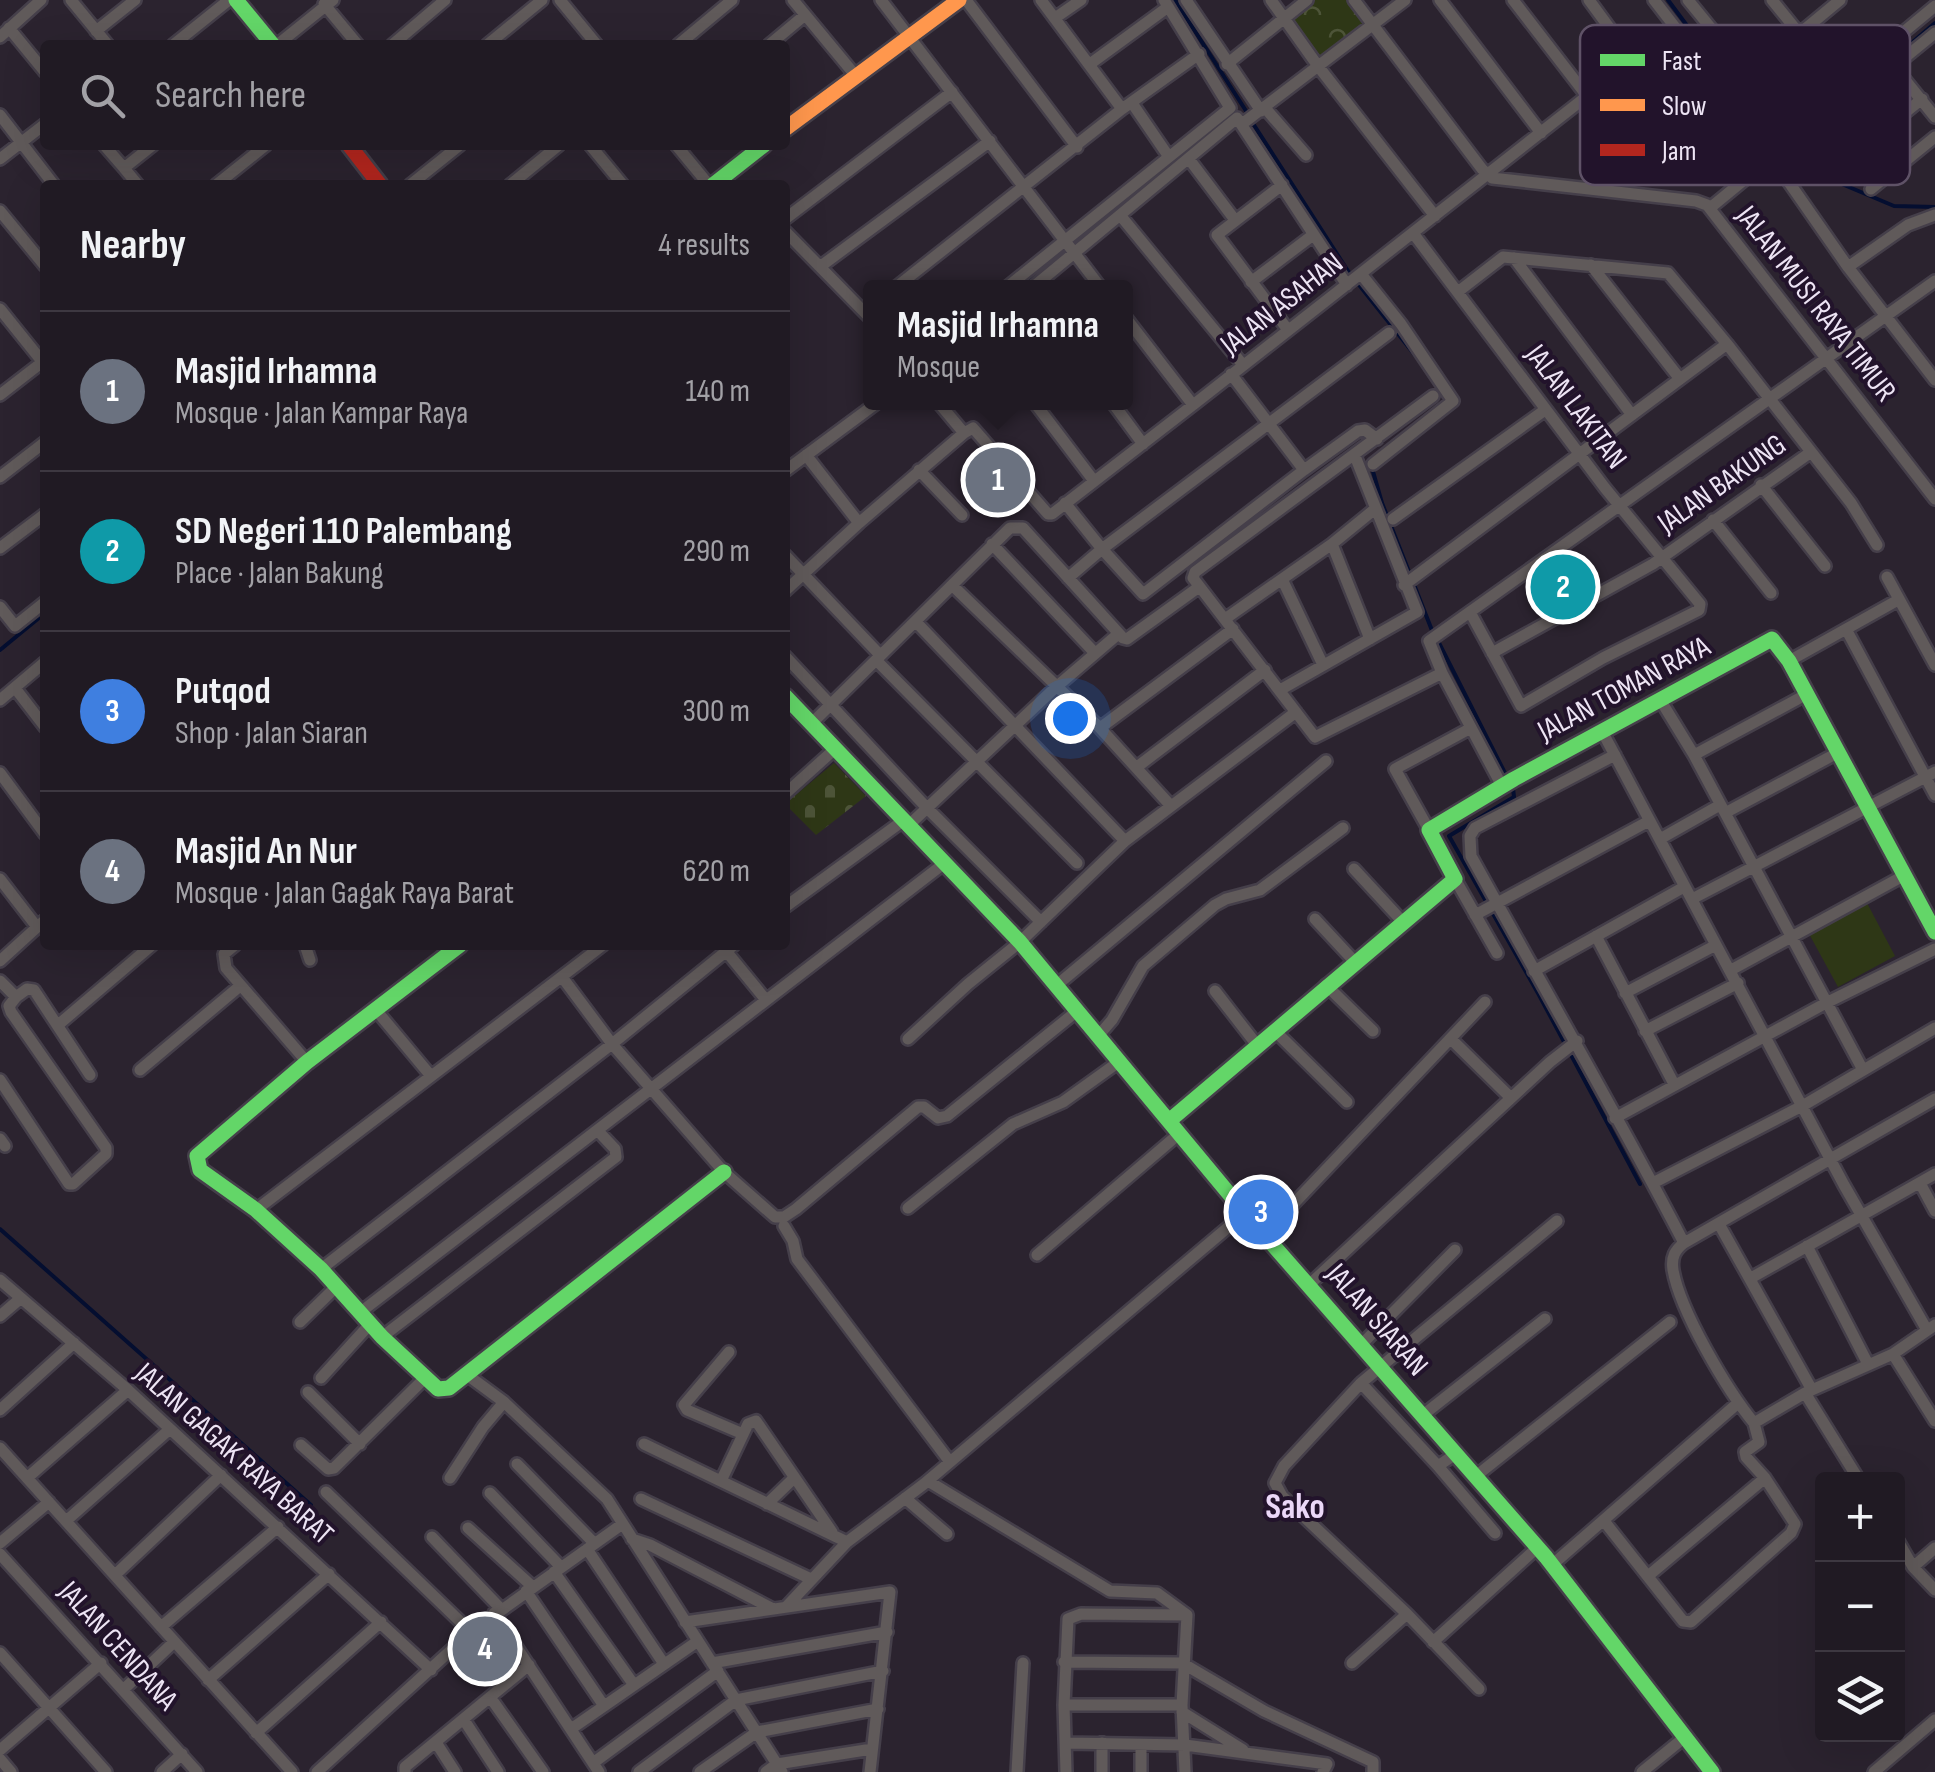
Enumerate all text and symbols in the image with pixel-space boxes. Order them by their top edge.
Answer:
legend [1580,25,1910,185]
search box [40,40,790,150]
text: Fast [1662,45,1701,78]
icon: search [75,68,130,123]
text: Search here [155,73,306,118]
text: Slow [1662,90,1707,123]
text: Jam [1661,135,1697,168]
street label: JALAN MUSI RAYA TIMUR [1728,198,1904,409]
text: Nearby [80,220,186,271]
text: 4 results [658,226,750,265]
street label: JALAN ASAHAN [1213,245,1350,363]
popup [863,280,1133,410]
text: Masjid Irhamna [897,303,1099,348]
street label: JALAN LAKITAN [1517,337,1634,476]
text: Mosque [897,348,980,387]
text: Masjid Irhamna [175,349,377,394]
text: 1 [106,372,119,411]
text: 140 m [686,372,750,411]
text: Mosque · Jalan Kampar Raya [175,394,468,433]
street label: JALAN BAKUNG [1650,427,1793,542]
pin: 1 [966,442,1030,518]
text: SD Negeri 110 Palembang [175,509,512,554]
text: 2 [105,532,120,571]
text: 290 m [683,532,750,571]
pin: 2 [1530,550,1596,624]
text: Place · Jalan Bakung [175,554,384,593]
street label: JALAN TOMAN RAYA [1531,629,1716,750]
text: Putqod [175,669,271,714]
text: 3 [105,692,120,731]
text: 300 m [682,692,750,731]
your location [1045,693,1096,744]
text: Shop · Jalan Siaran [175,714,368,753]
text: Masjid An Nur [175,829,357,874]
text: 4 [105,852,120,891]
text: 620 m [683,852,750,891]
text: Mosque · Jalan Gagak Raya Barat [175,874,514,913]
pin: 3 [1228,1174,1294,1250]
street label: JALAN SIARAN [1318,1256,1435,1383]
street label: JALAN GAGAK RAYA BARAT [127,1355,341,1553]
map controls [1815,1472,1905,1742]
button: + [1815,1472,1905,1562]
district label: Sako [1265,1486,1325,1529]
button: − [1815,1562,1905,1652]
street label: JALAN CENDANA [50,1573,185,1718]
pin: 4 [452,1612,518,1686]
button: layers [1815,1652,1905,1742]

